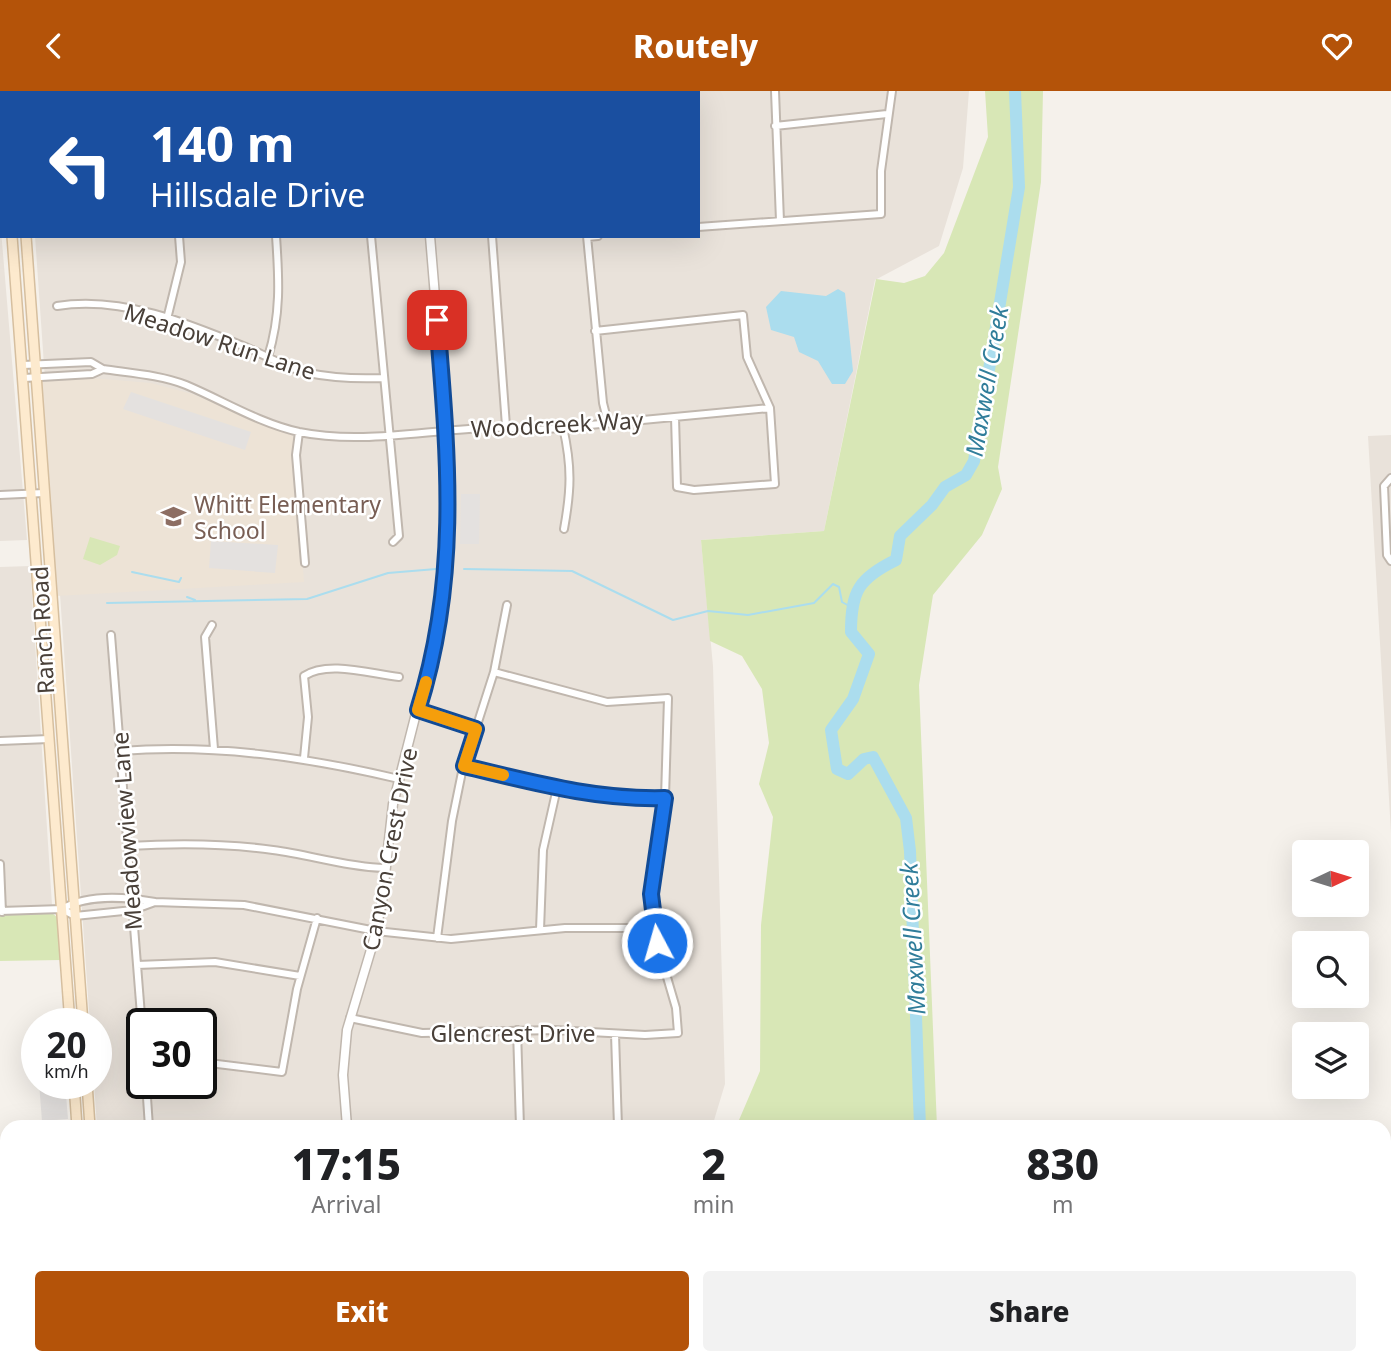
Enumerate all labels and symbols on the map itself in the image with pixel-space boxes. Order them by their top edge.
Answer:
pin [407,290,467,350]
street label: Meadow Run Lane [120,295,320,387]
water label: Maxwell Creek [957,302,1016,459]
street label: Woodcreek Way [470,403,644,444]
place label: Whitt Elementary School [194,488,381,546]
school or university icon: Whitt Elementary School [160,503,188,531]
street label: Ranch Road [23,565,61,695]
street label: Meadowview Lane [103,731,149,931]
street label: Canyon Crest Drive [354,745,424,953]
north arrow [1292,840,1368,917]
water label: Maxwell Creek [891,861,932,1016]
position arrow [620,906,694,980]
speed limit sign: 30 [126,1008,217,1099]
street label: Glencrest Drive [430,1017,596,1049]

